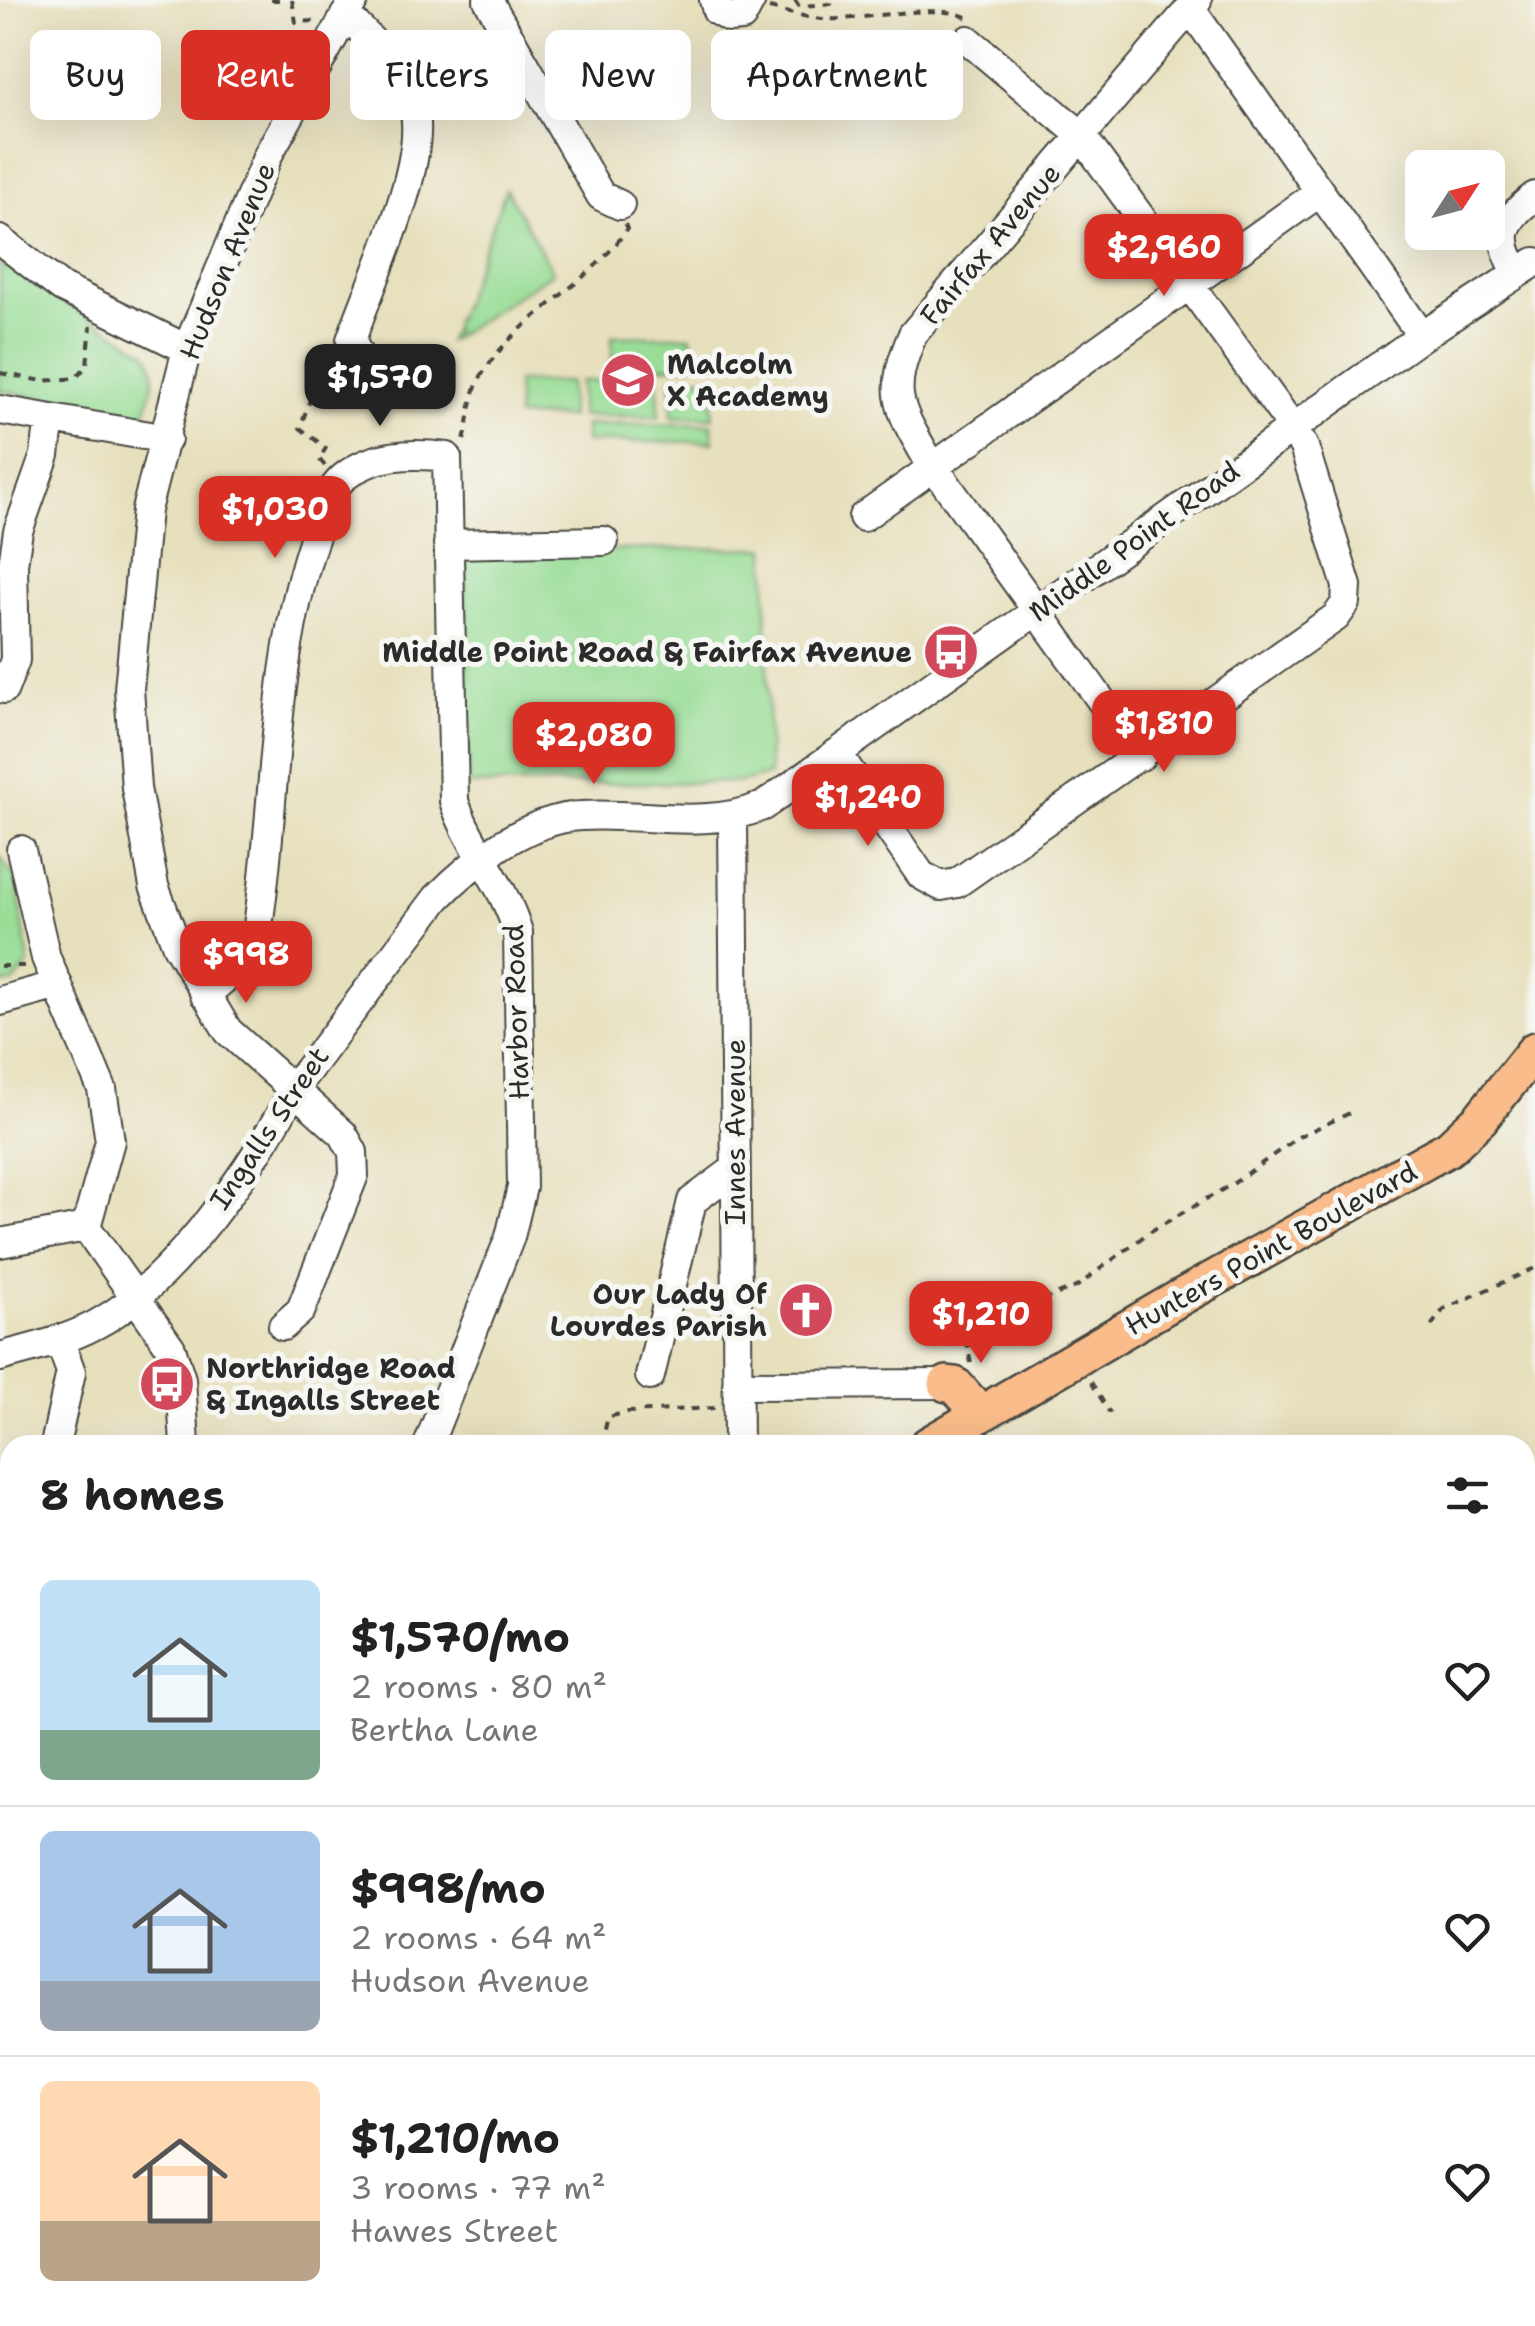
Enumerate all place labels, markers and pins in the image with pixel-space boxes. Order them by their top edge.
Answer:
pin: $2,960 [1083,214,1245,299]
pin: $1,570 [299,344,461,429]
place label: Malcolm X Academy [667,345,829,415]
school or university icon: Malcolm X Academy [598,350,658,410]
pin: $1,030 [194,476,356,561]
bus stop icon: Middle Point Road & Fairfax Avenue [921,622,981,682]
place label: Middle Point Road & Fairfax Avenue [382,633,912,671]
pin: $1,810 [1083,690,1245,775]
pin: $2,080 [513,702,675,787]
pin: $1,240 [787,764,949,849]
pin: $998 [187,921,305,1006]
place label: Our Lady Of Lourdes Parish [550,1275,768,1345]
church icon: Our Lady Of Lourdes Parish [776,1280,836,1340]
pin: $1,210 [900,1281,1062,1366]
place label: Northridge Road & Ingalls Street [206,1349,456,1419]
bus stop icon: Northridge Road & Ingalls Street [137,1354,197,1414]

